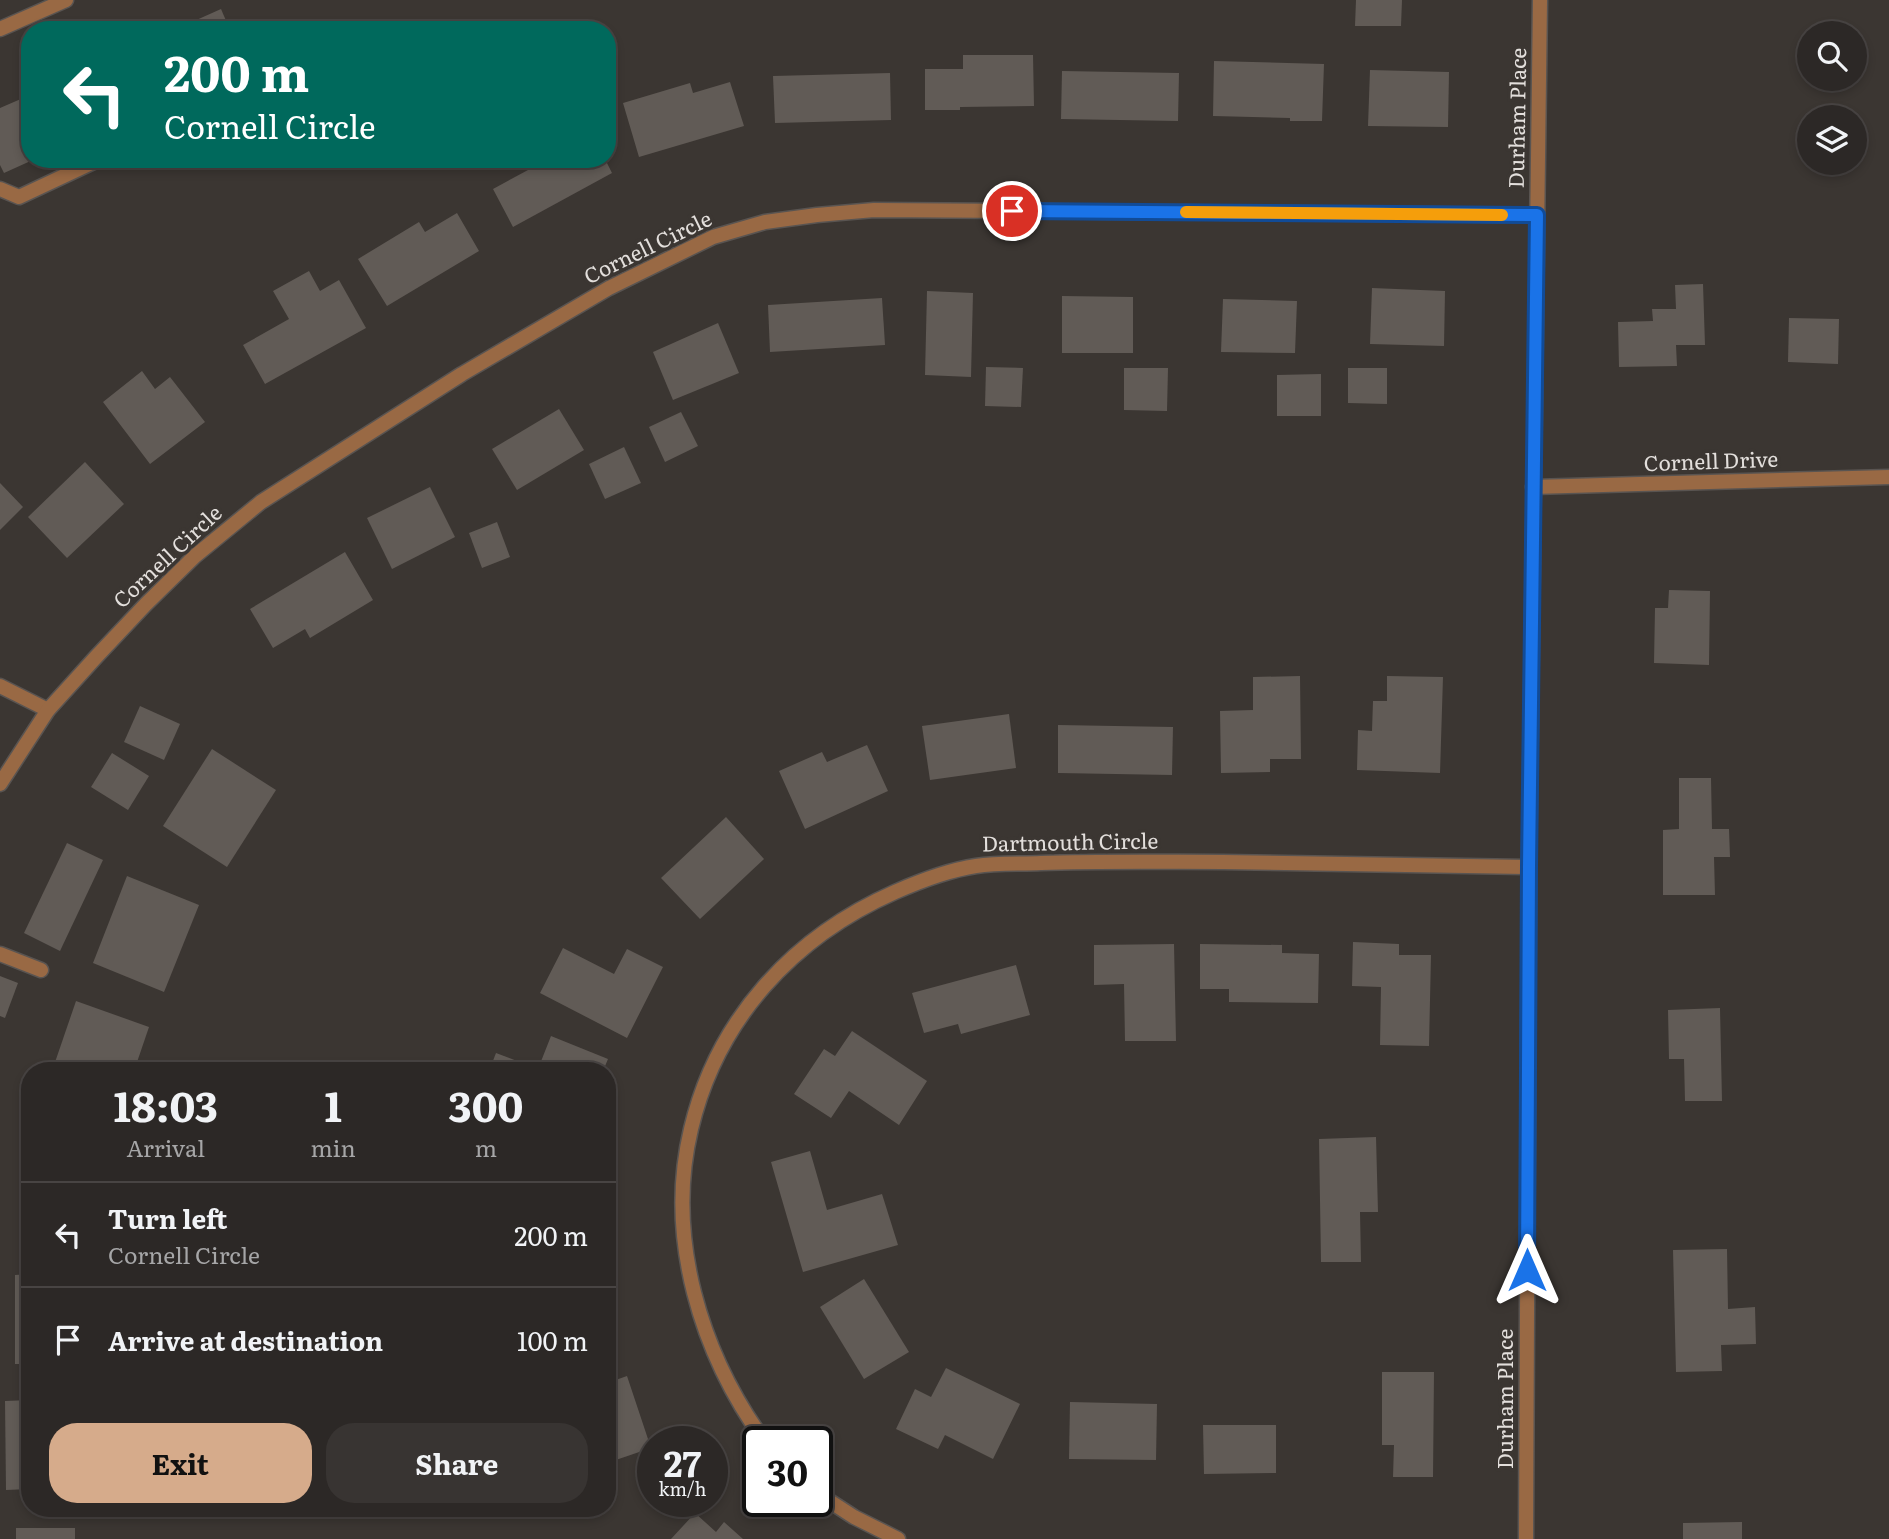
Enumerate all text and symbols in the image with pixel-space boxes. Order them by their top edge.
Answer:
map controls [1797,21,1867,175]
button: search [1797,21,1867,91]
text: 200 m [164,34,309,107]
street label: Durham Place [1499,47,1532,189]
icon: left [49,49,140,140]
text: Cornell Circle [164,101,376,149]
button: layers [1797,105,1867,175]
pin [982,181,1042,241]
icon: arrive [993,192,1031,230]
street label: Cornell Circle [578,201,716,290]
street label: Cornell Drive [1643,442,1779,477]
street label: Cornell Circle [105,496,228,614]
street label: Dartmouth Circle [982,823,1158,858]
text: 18:03 [114,1073,218,1135]
text: 1 [324,1073,342,1135]
text: 300 [448,1073,523,1135]
text: Arrival [127,1130,205,1164]
text: min [311,1130,356,1164]
text: m [475,1130,497,1164]
text: Turn left [108,1198,227,1237]
text: 200 m [514,1215,588,1254]
icon: left [49,1216,87,1254]
position arrow [1490,1233,1564,1307]
text: Cornell Circle [108,1237,260,1271]
text: Arrive at destination [108,1320,383,1359]
text: 100 m [517,1320,588,1359]
icon: arrive [49,1321,87,1359]
street label: Durham Place [1488,1329,1519,1469]
button: Exit [49,1423,312,1503]
button: Share [326,1423,588,1503]
speed limit sign: 30 [742,1426,833,1517]
text: 27 [664,1436,701,1488]
text: km/h [659,1475,706,1502]

